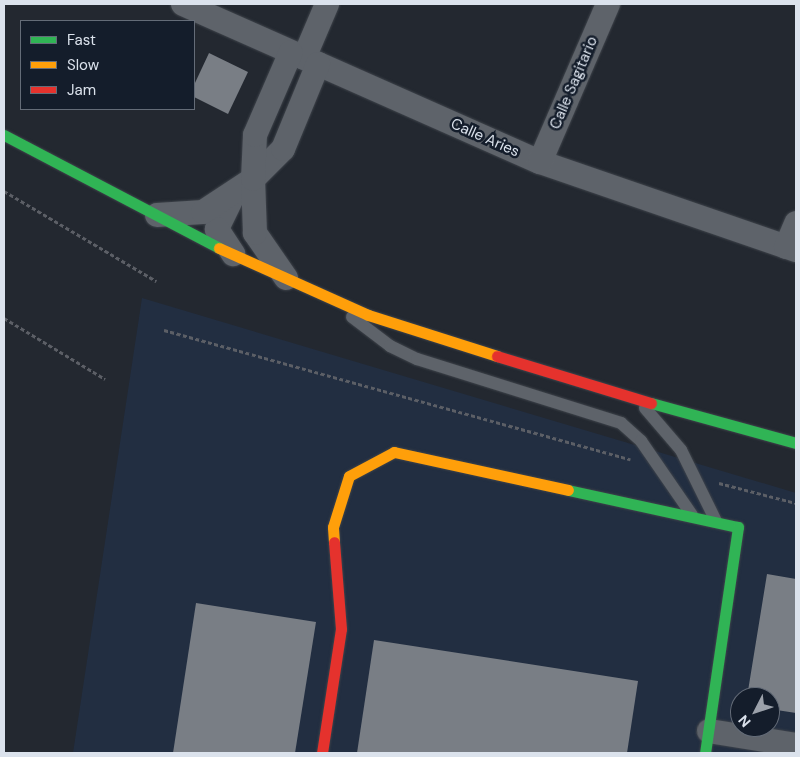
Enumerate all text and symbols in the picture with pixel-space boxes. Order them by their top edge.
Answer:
legend [20,20,195,110]
text: Fast [67,30,96,50]
street label: Calle Sagitario [546,34,602,132]
text: Slow [67,55,99,75]
text: Jam [67,80,96,100]
street label: Calle Aries [448,115,522,161]
north arrow [730,687,780,737]
text: N [734,711,755,731]

